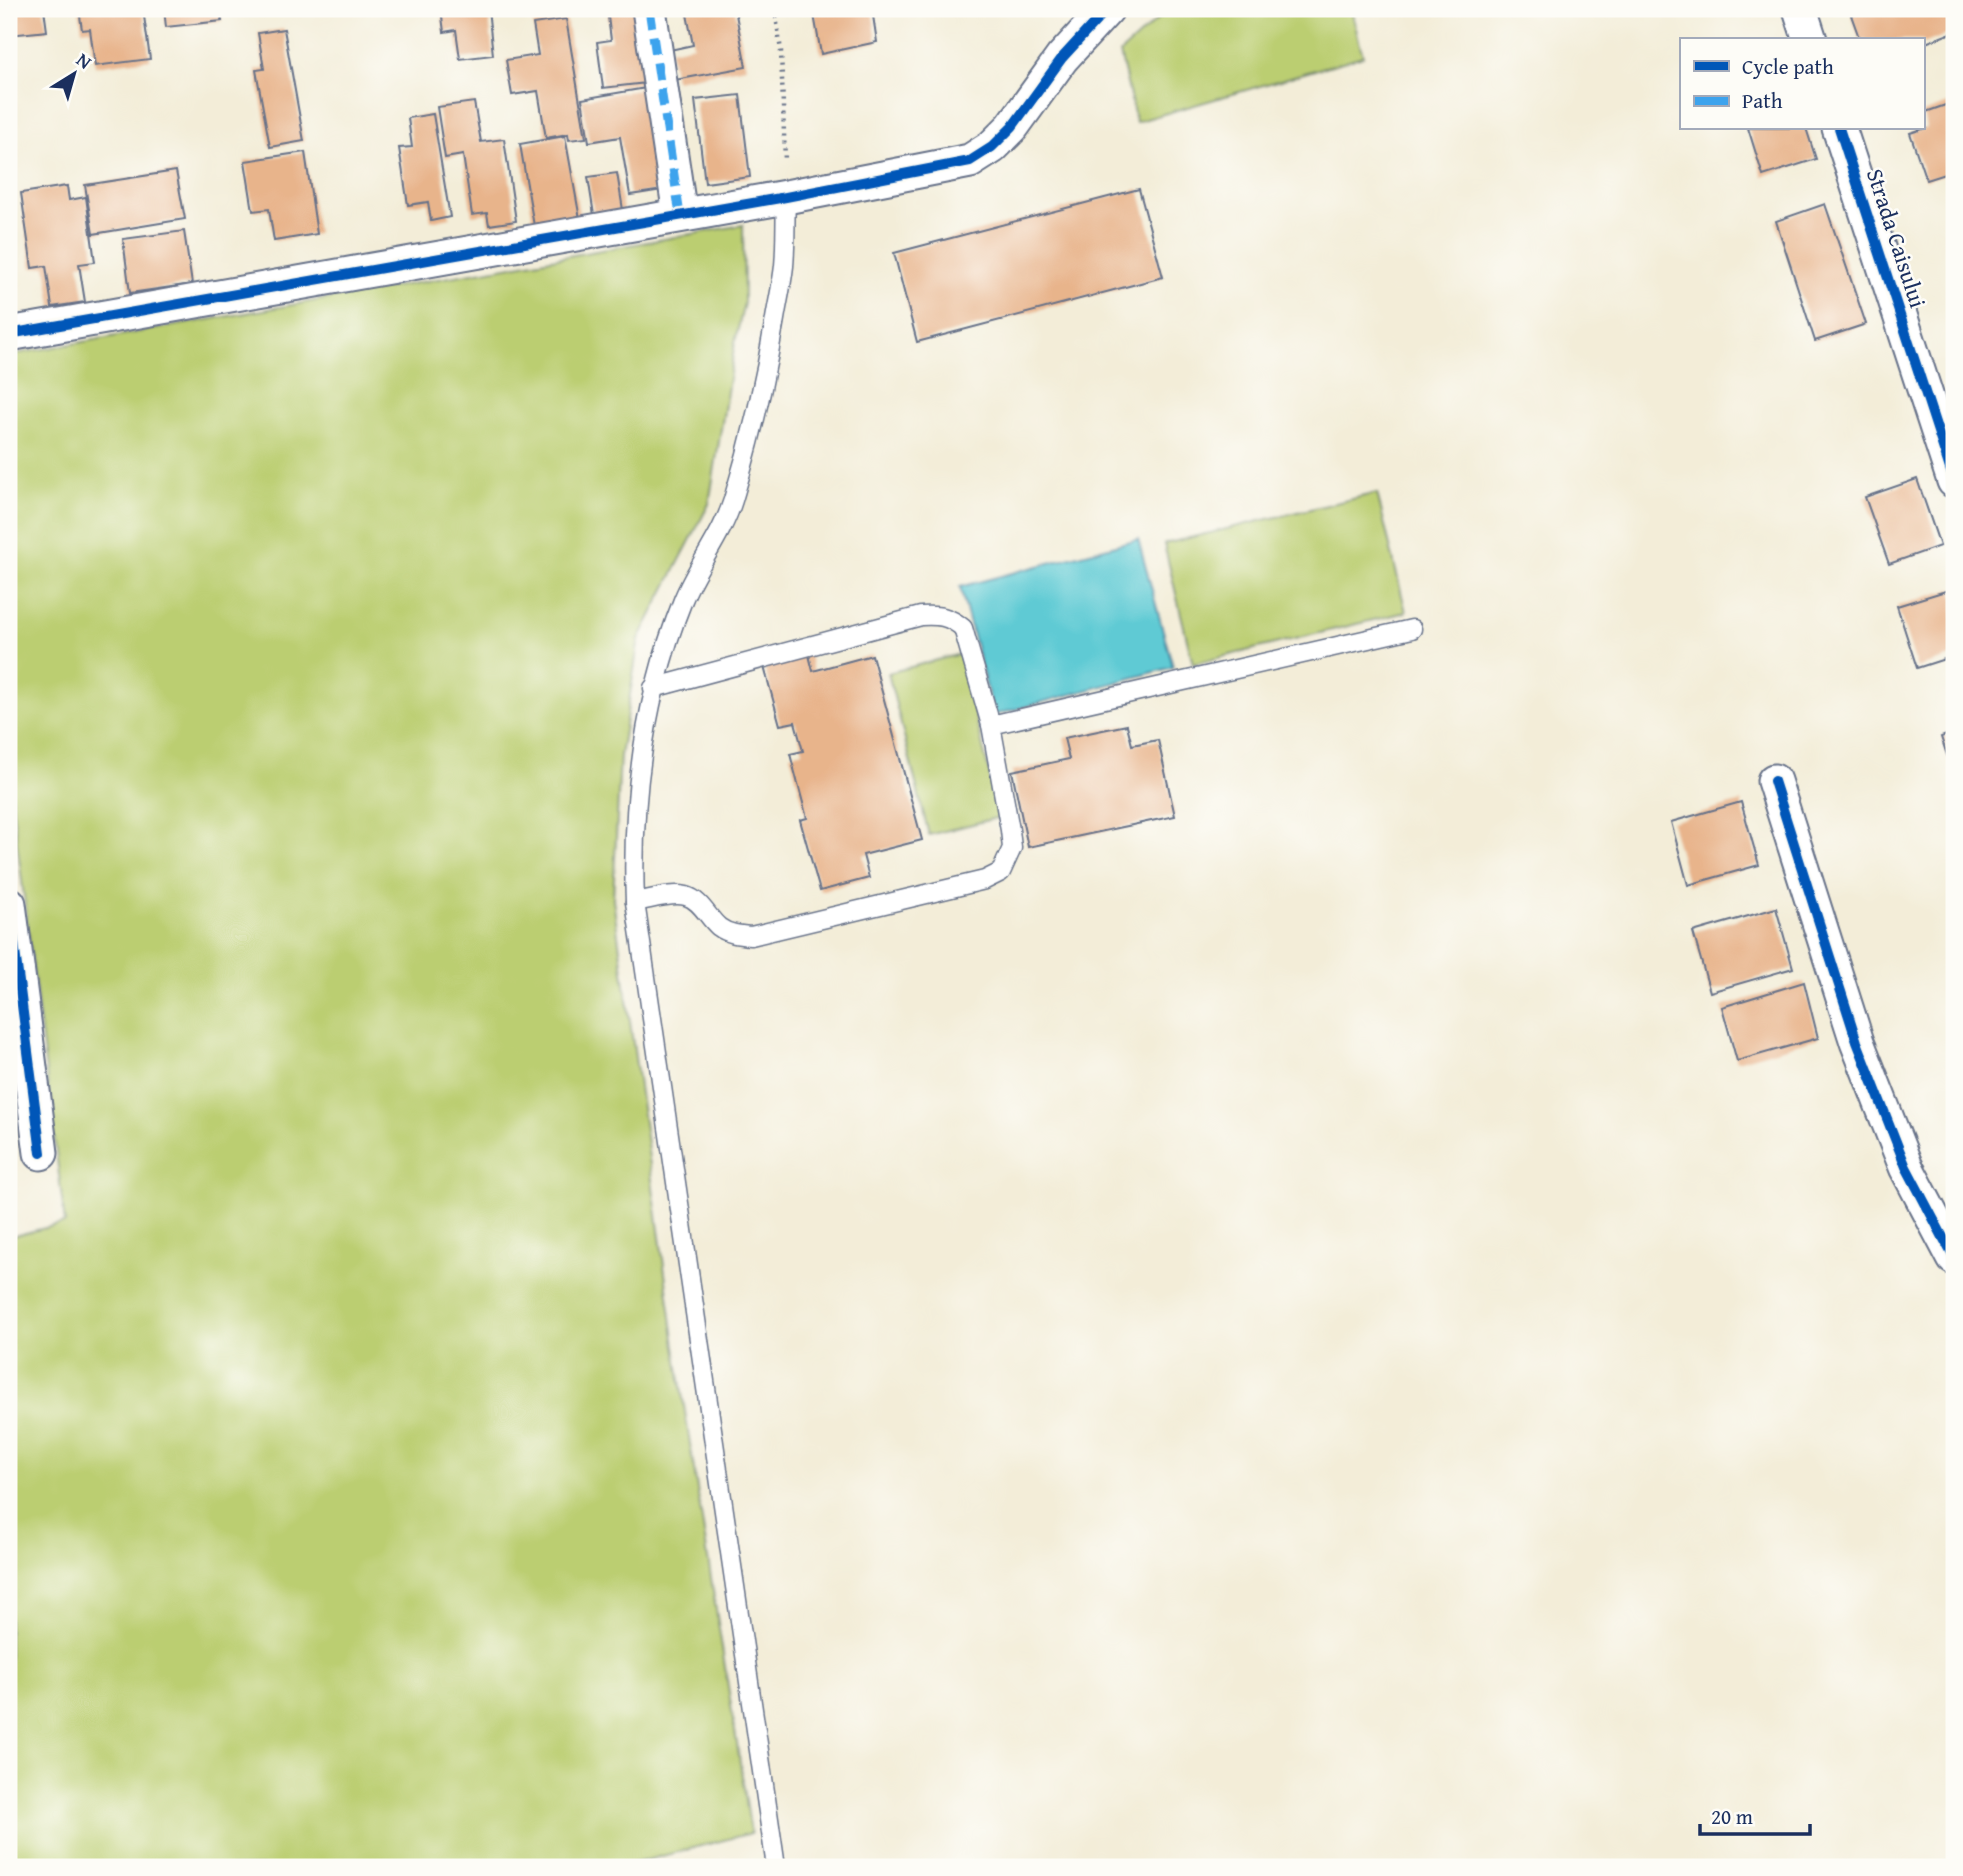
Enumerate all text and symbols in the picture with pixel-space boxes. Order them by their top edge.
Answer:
north arrow [38,38,108,108]
legend [1680,38,1924,130]
text: N [71,45,98,76]
text: Cycle path [1742,51,1834,82]
text: Path [1742,85,1783,116]
street label: Strada Caisului [1859,164,1935,312]
scale bar [1700,1792,1811,1836]
text: 20 m [1711,1801,1753,1832]

